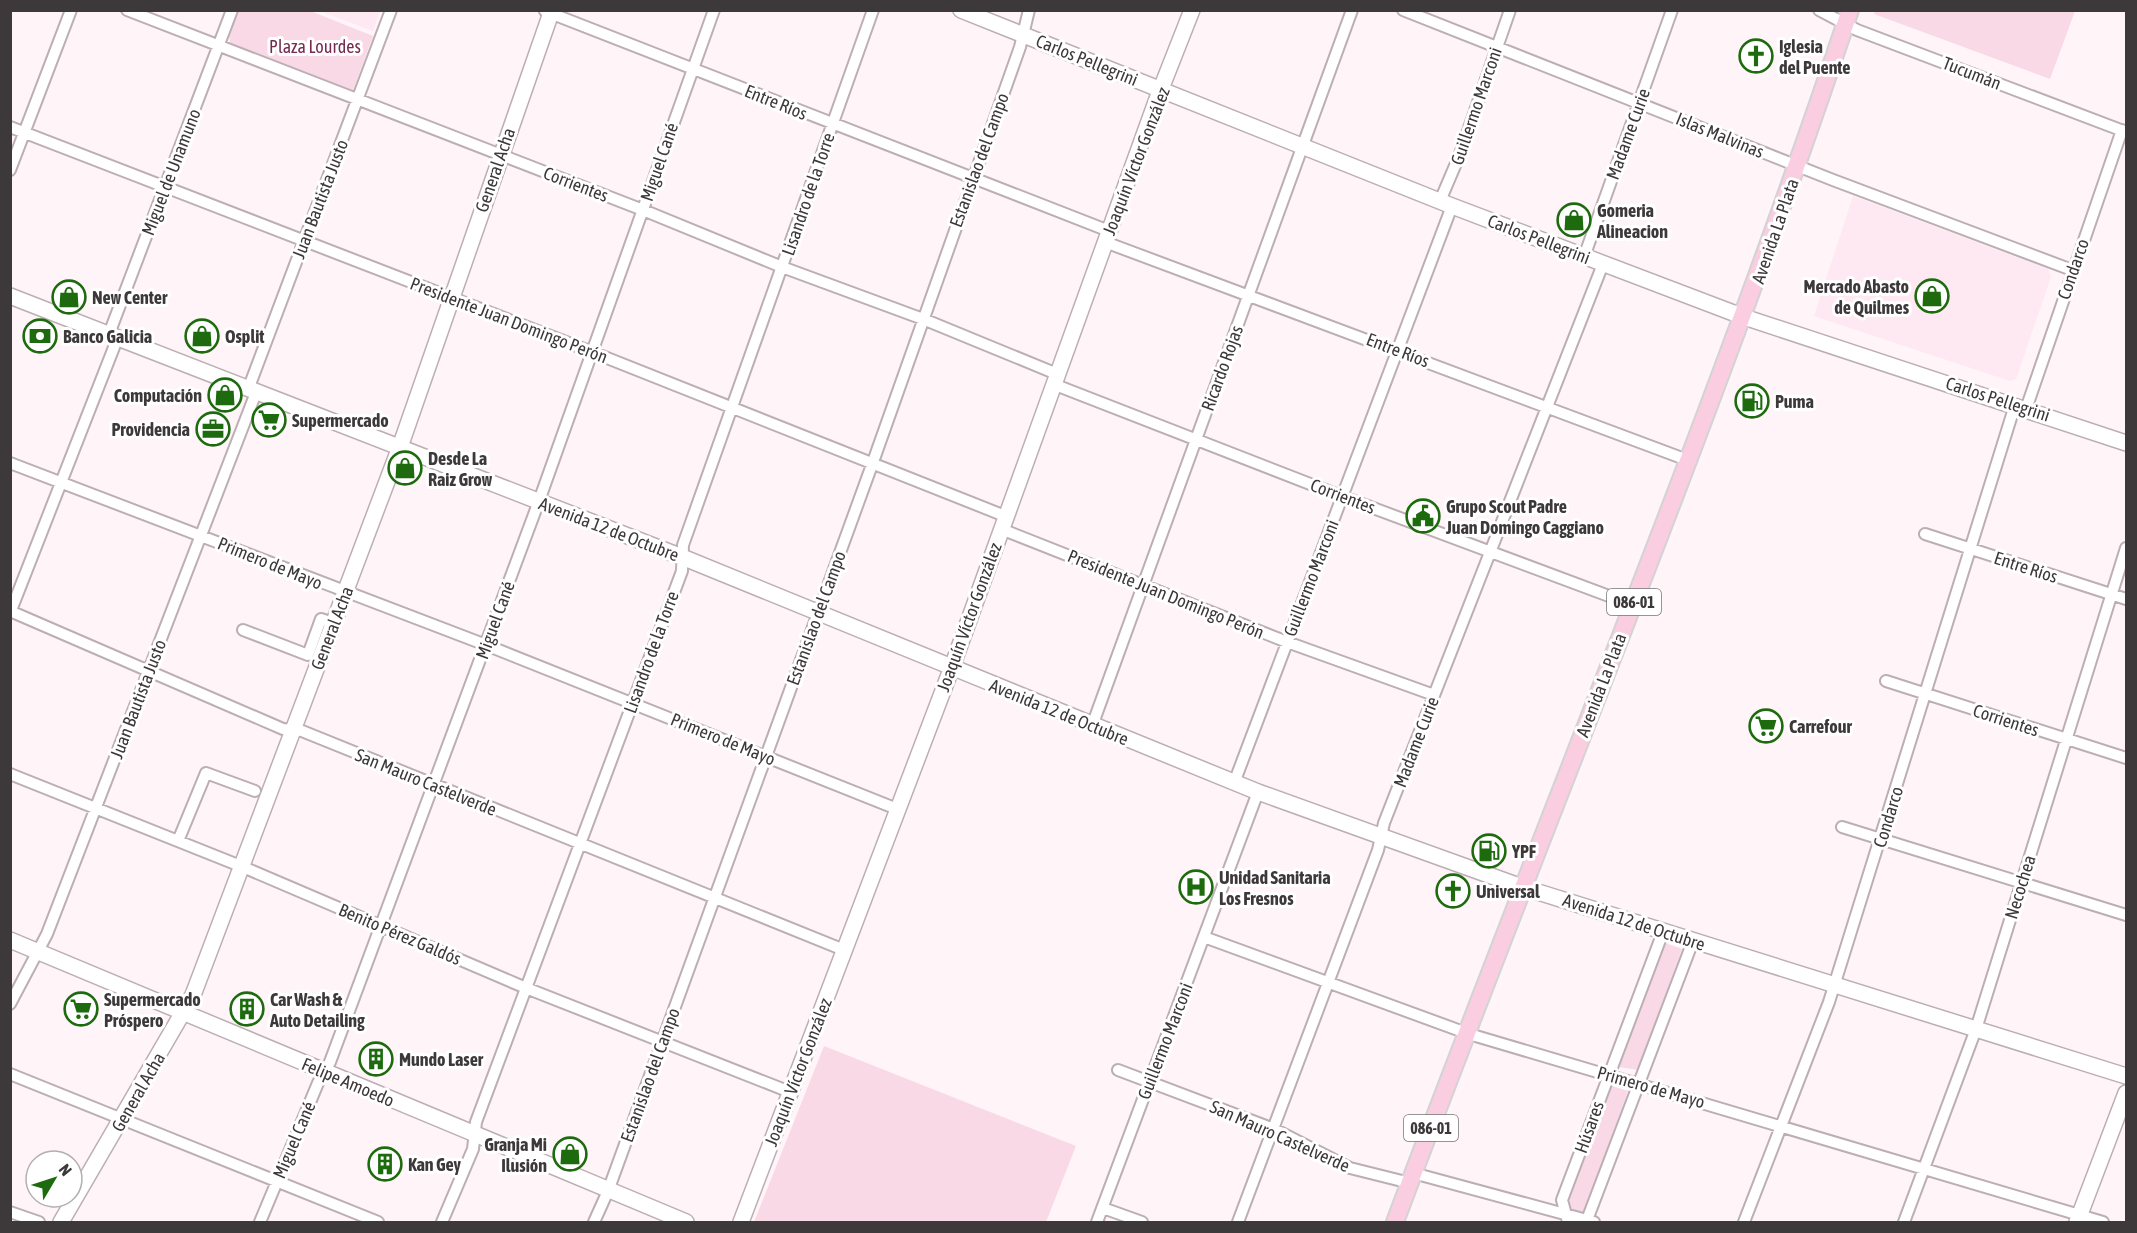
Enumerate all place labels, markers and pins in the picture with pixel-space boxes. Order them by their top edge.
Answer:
place label: Iglesia del Puente [1779,36,1851,78]
church icon: Iglesia del Puente [1738,38,1774,74]
place label: Gomeria Alineacion [1596,200,1668,242]
shop icon: Gomeria Alineacion [1556,202,1592,238]
place label: Mercado Abasto de Quilmes [1803,276,1910,318]
shop icon: Mercado Abasto de Quilmes [1914,278,1950,314]
shop icon: New Center [51,279,87,315]
place label: New Center [92,287,168,308]
bank icon: Banco Galicia [22,318,58,354]
shop icon: Osplit [184,318,220,354]
place label: Banco Galicia [63,326,152,347]
place label: Osplit [225,326,265,347]
shop icon: Computación [207,377,243,413]
fuel station icon: Puma [1734,383,1770,419]
place label: Computación [114,385,202,406]
place label: Puma [1775,391,1814,412]
supermarket icon: Supermercado [251,402,287,438]
place label: Supermercado [292,410,389,431]
office icon: Providencia [195,411,231,447]
place label: Providencia [111,419,190,440]
place label: Desde La Raiz Grow [428,448,493,490]
shop icon: Desde La Raiz Grow [387,450,423,486]
place label: Grupo Scout Padre Juan Domingo Caggiano [1445,496,1604,538]
public building icon: Grupo Scout Padre Juan Domingo Caggiano [1405,498,1441,534]
supermarket icon: Carrefour [1748,708,1784,744]
place label: Carrefour [1789,716,1852,737]
fuel station icon: YPF [1471,833,1507,869]
place label: YPF [1511,841,1536,862]
place label: Unidad Sanitaria Los Fresnos [1219,867,1331,909]
hospital icon: Unidad Sanitaria Los Fresnos [1178,869,1214,905]
church icon: Universal [1435,873,1471,909]
place label: Universal [1476,881,1540,902]
place label: Supermercado Próspero [104,989,201,1031]
place label: Car Wash & Auto Detailing [269,989,365,1031]
supermarket icon: Supermercado Próspero [63,991,99,1027]
building icon: Car Wash & Auto Detailing [229,991,265,1027]
building icon: Mundo Laser [358,1041,394,1077]
place label: Mundo Laser [399,1049,484,1070]
place label: Granja Mi Ilusión [484,1134,547,1176]
shop icon: Granja Mi Ilusión [552,1136,588,1172]
building icon: Kan Gey [367,1146,403,1182]
place label: Kan Gey [408,1154,462,1175]

